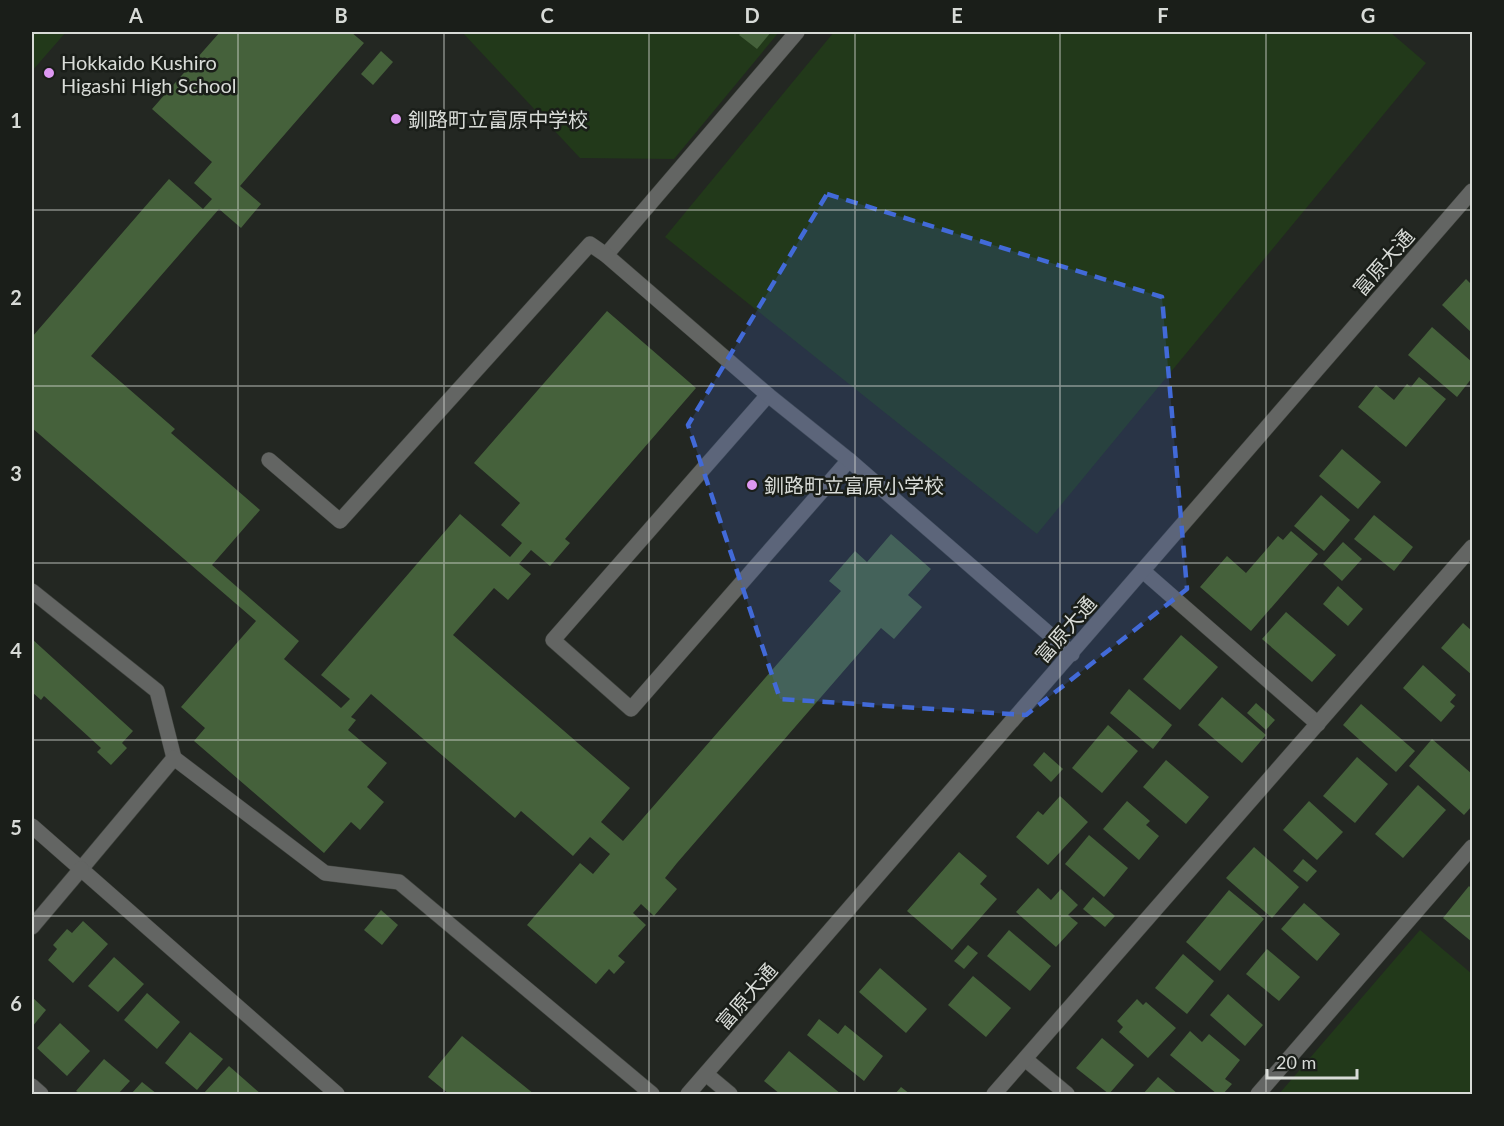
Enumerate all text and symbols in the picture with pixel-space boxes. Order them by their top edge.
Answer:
text: A [128,3,143,27]
text: B [334,3,348,27]
text: C [540,3,554,27]
text: D [744,3,760,27]
text: E [951,3,963,27]
text: F [1157,3,1169,27]
text: G [1361,3,1375,27]
place label: Hokkaido Kushiro Higashi High School [61,50,237,97]
marker: Hokkaido Kushiro Higashi High School [42,66,56,80]
place label: 釧路町立富原中学校 [408,107,588,131]
text: 1 [10,108,22,132]
marker: 釧路町立富原中学校 [389,112,403,126]
street label: 富原大通 [1348,224,1418,300]
text: 2 [10,285,22,309]
text: 3 [10,461,22,485]
place label: 釧路町立富原小学校 [764,473,944,497]
marker: 釧路町立富原小学校 [745,478,759,492]
street label: 富原大通 [1030,591,1100,667]
text: 4 [10,638,22,662]
text: 5 [10,815,22,839]
street label: 富原大通 [711,958,781,1034]
text: 6 [10,991,22,1015]
scale bar [1267,1042,1357,1080]
text: 20 m [1276,1051,1316,1073]

